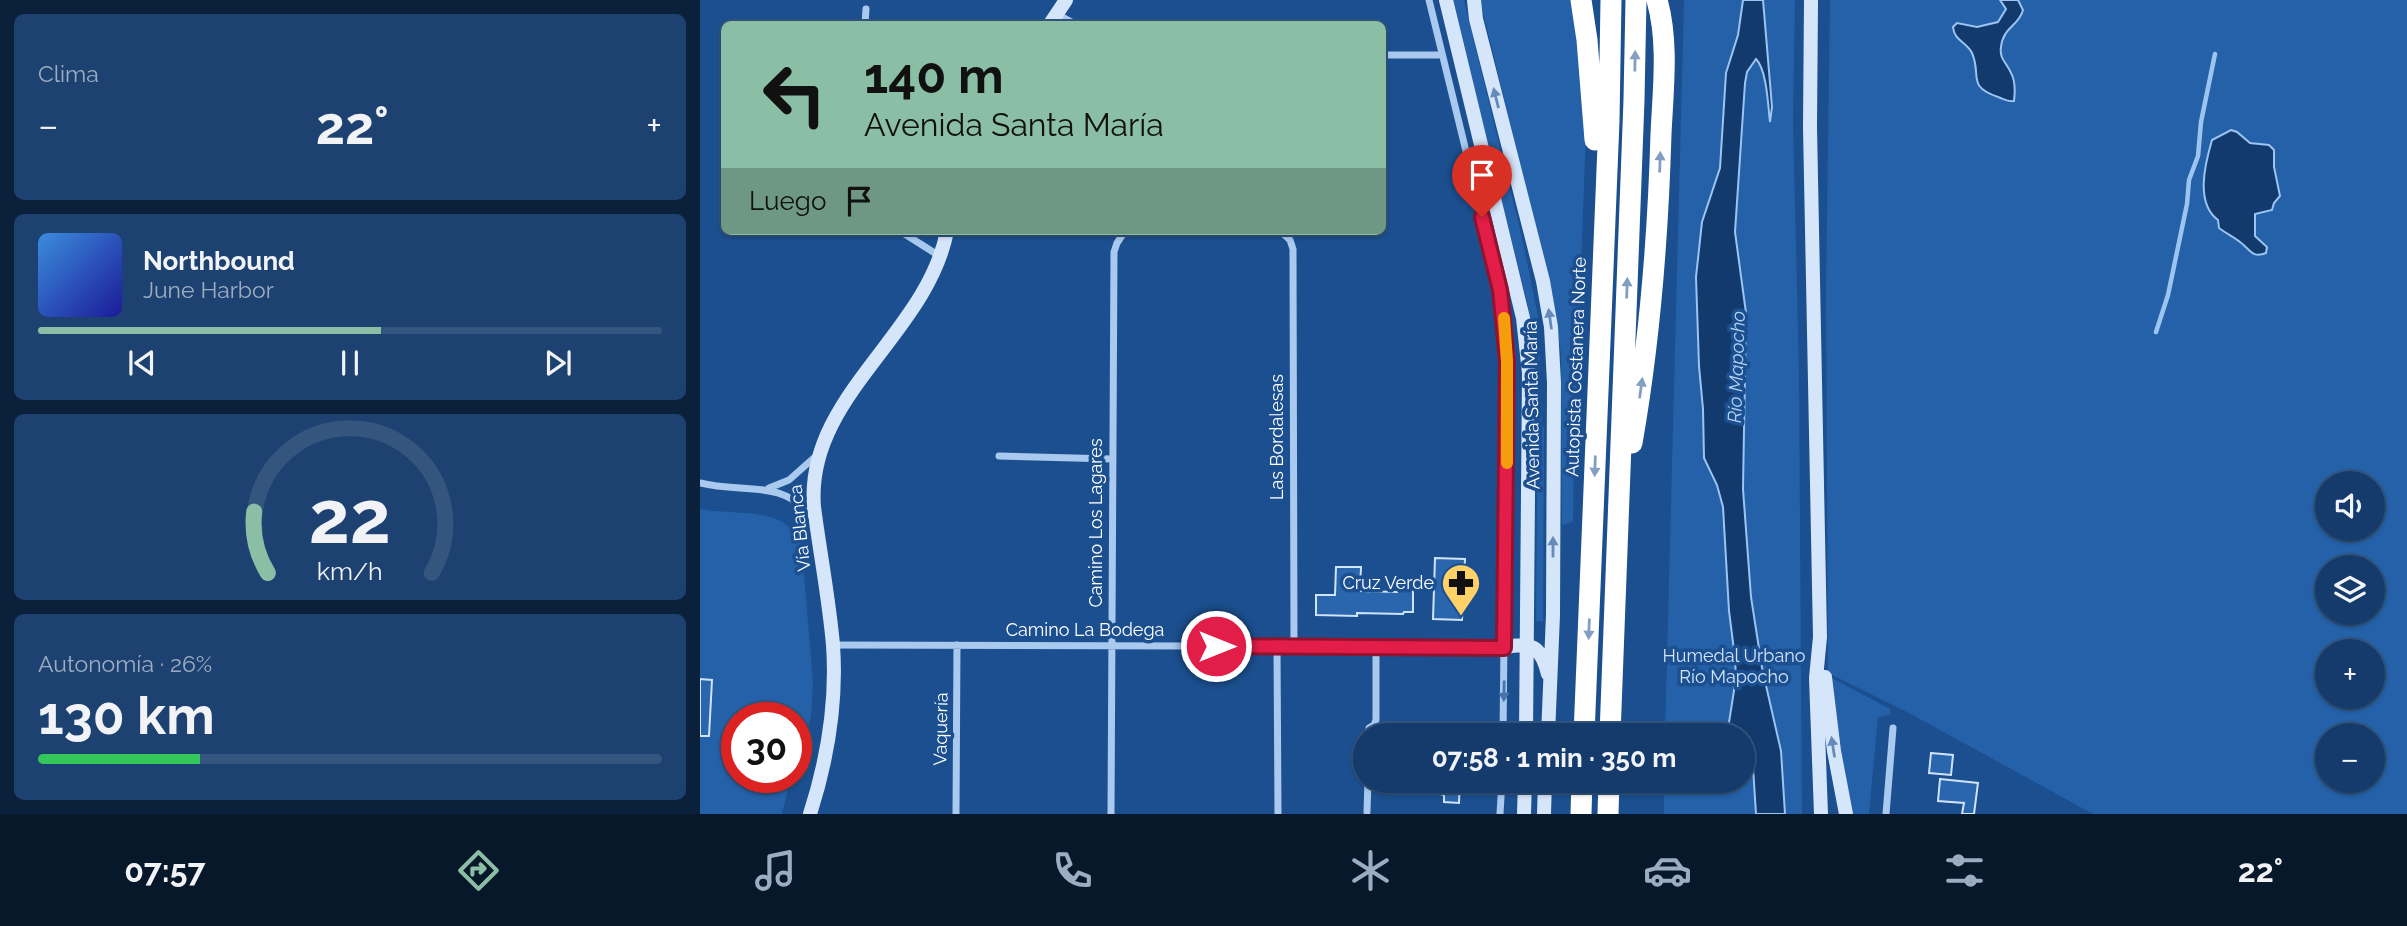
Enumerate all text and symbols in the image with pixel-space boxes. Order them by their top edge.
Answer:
text: 140 m [864,47,1004,104]
icon: left [749,49,840,140]
one-way arrow [1629,50,1641,72]
text: Clima [38,60,99,87]
one-way arrow [1490,87,1501,109]
text: 22° [316,95,389,156]
text: − [38,103,58,148]
text: + [646,103,662,148]
text: Avenida Santa María [864,106,1164,143]
pin [1452,145,1512,217]
one-way arrow [1655,150,1666,172]
icon: arrive [1463,156,1501,194]
icon: arrive [840,182,878,220]
text: Luego [749,186,826,216]
text: Northbound [143,246,295,276]
street label: Autopista Costanera Norte [1561,256,1590,477]
text: June Harbor [143,276,274,303]
one-way arrow [1622,277,1633,299]
one-way arrow [1544,308,1555,330]
water label: Río Mapocho [1723,310,1749,424]
street label: Avenida Santa María [1520,321,1543,489]
icon: previous [123,344,161,382]
icon: pause [331,344,369,382]
icon: next [539,344,577,382]
street label: Las Bordalesas [1266,374,1287,500]
one-way arrow [1635,377,1646,399]
street label: Camino Los Lagares [1085,438,1106,608]
one-way arrow [1590,455,1601,477]
map controls [2315,471,2385,793]
button: sound [2315,471,2385,541]
text: 22 [309,475,391,560]
street label: Vía Blanca [784,483,815,573]
one-way arrow [1547,535,1559,557]
button: layers [2315,555,2385,625]
text: km/h [317,556,383,586]
pharmacy icon: Cruz Verde [1440,562,1482,617]
place label: Cruz Verde [1342,572,1434,593]
position arrow [1179,609,1253,683]
one-way arrow [1583,618,1594,640]
street label: Camino La Bodega [1006,619,1164,640]
button: + [2315,639,2385,709]
park label: Humedal Urbano Río Mapocho [1663,645,1806,687]
text: Autonomía · 26% [38,650,212,677]
one-way arrow [1498,680,1510,702]
text: 130 km [38,685,215,746]
street label: Vaquería [929,692,952,766]
speed limit sign: 30 [721,702,812,793]
button: − [2315,723,2385,793]
one-way arrow [1827,736,1838,758]
text: 07:58 · 1 min · 350 m [1432,743,1676,773]
icon: directions [454,846,503,895]
icon: music [751,846,800,895]
icon: phone [1048,846,1097,895]
icon: climate [1346,846,1395,895]
icon: car [1643,846,1692,895]
icon: filters [1940,846,1989,895]
text: 07:57 [124,852,205,889]
text: 22° [2238,852,2283,889]

